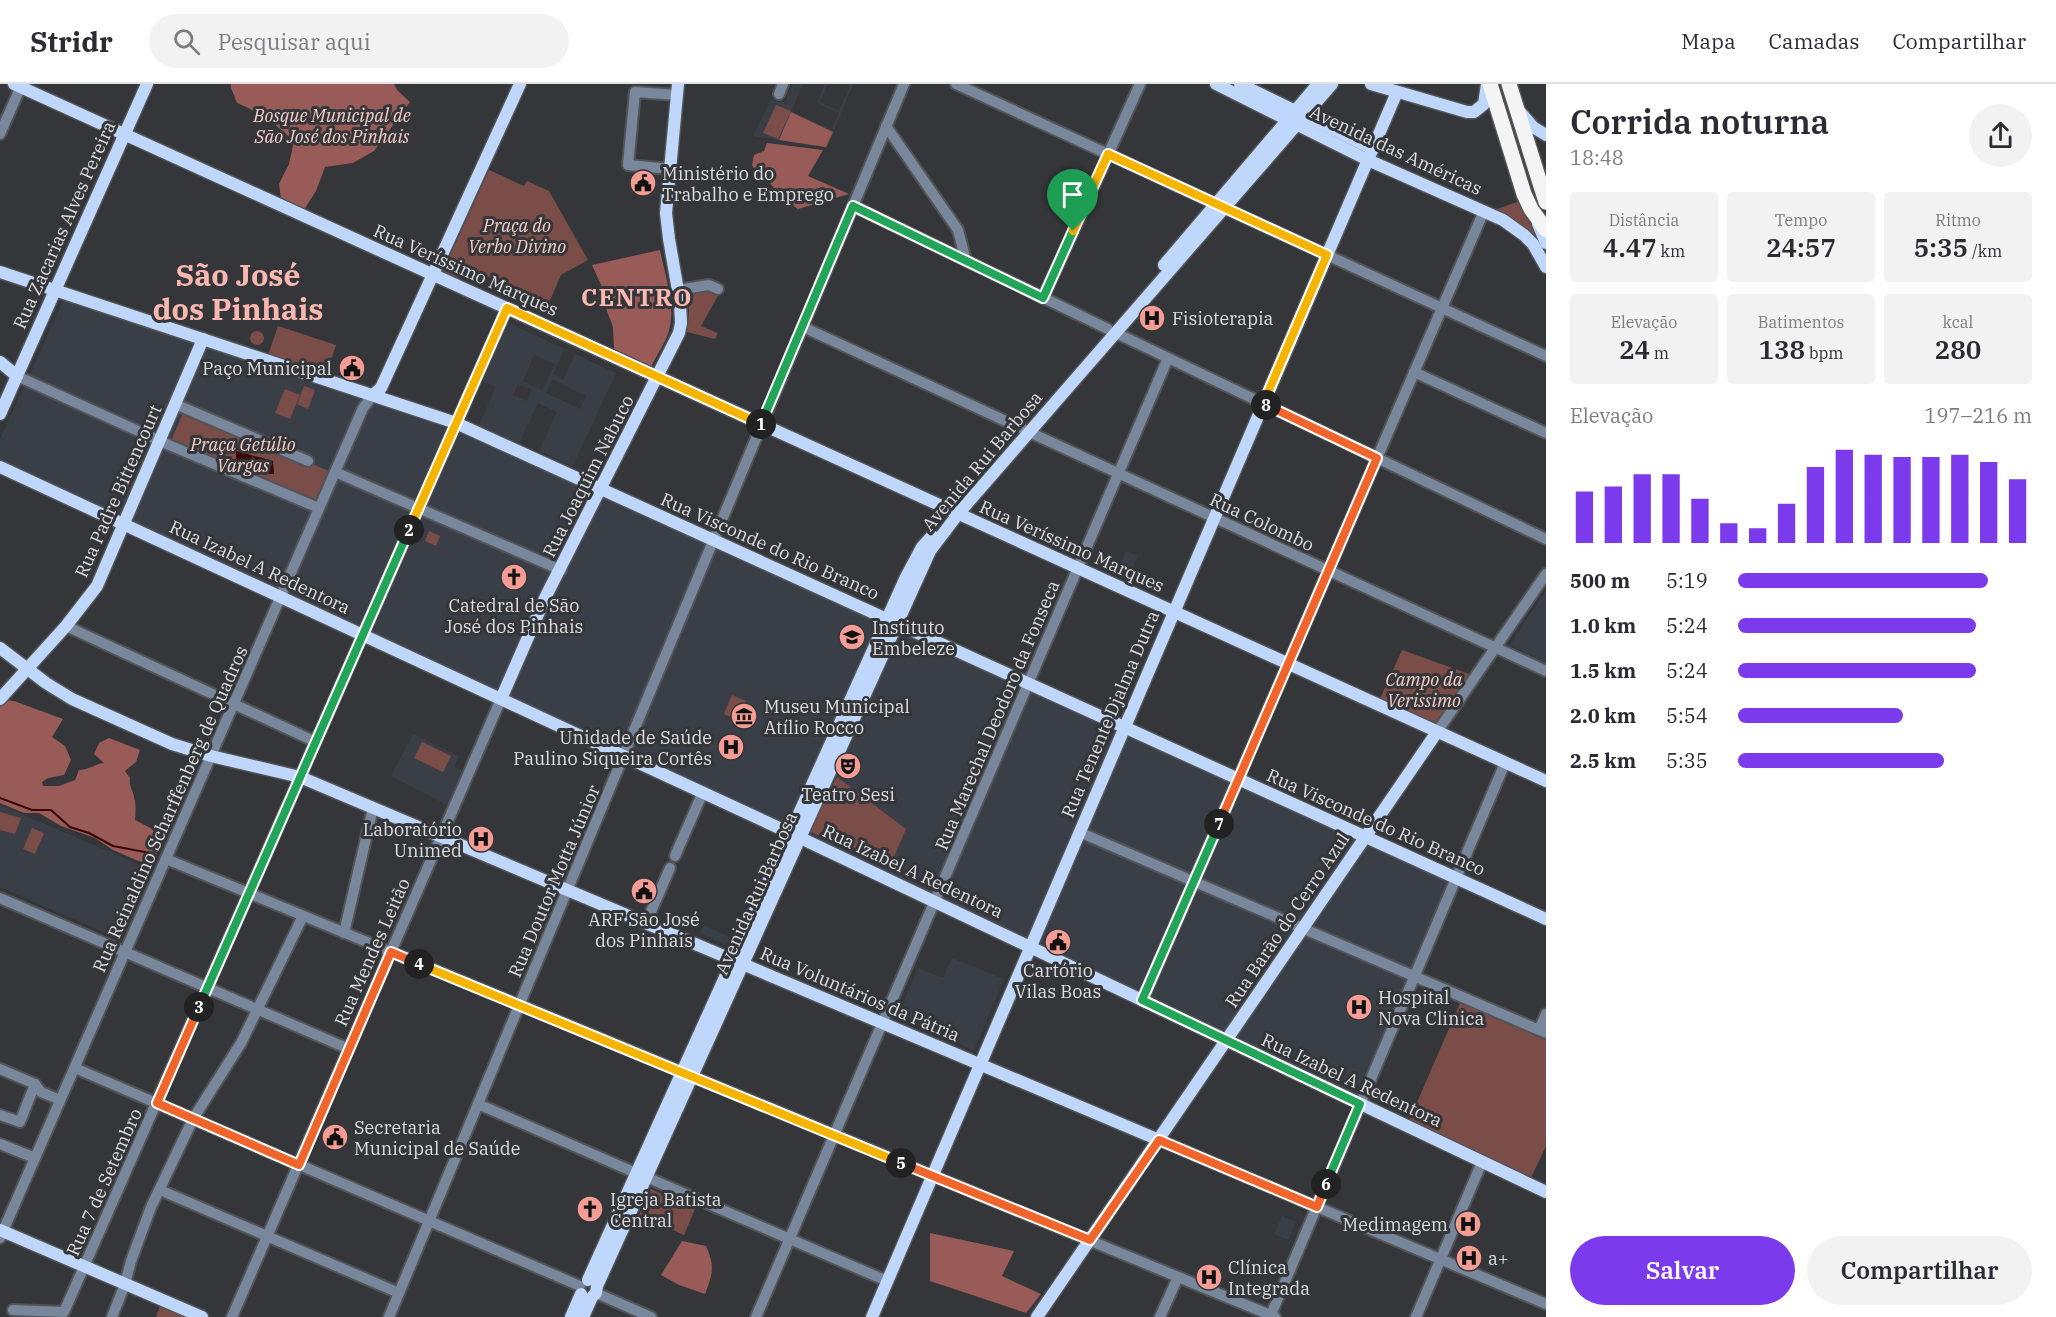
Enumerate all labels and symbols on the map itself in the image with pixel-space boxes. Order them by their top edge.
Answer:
street label: Avenida das Américas [1306,100,1486,200]
park label: Bosque Municipal de São José dos Pinhais [252,104,411,148]
street label: Rua Zacarias Alves Pereira [8,117,120,333]
place label: Ministério do Trabalho e Emprego [662,162,834,206]
public building icon: Ministério do Trabalho e Emprego [628,168,658,198]
pin [1047,169,1098,231]
park label: Praça do Verbo Divino [468,214,566,258]
street label: Rua Veríssimo Marques [370,219,562,321]
district label: São José dos Pinhais [153,255,323,328]
district label: CENTRO [581,281,693,313]
hospital icon: Fisioterapia [1137,303,1167,333]
place label: Fisioterapia [1172,307,1274,330]
public building icon: Paço Municipal [337,353,367,383]
place label: Paço Municipal [202,357,332,380]
street label: Avenida Rui Barbosa [917,386,1047,536]
pin: 8 [1251,390,1281,420]
street label: Rua Joaquim Nabuco [537,391,639,561]
street label: Rua Padre Bittencourt [69,401,167,581]
pin: 1 [746,409,776,439]
park label: Praça Getúlio Vargas [189,433,296,477]
street label: Rua Visconde do Rio Branco [657,487,883,605]
street label: Rua Colombo [1206,488,1318,556]
street label: Rua Veríssimo Marques [976,495,1168,597]
street label: Rua Izabel A Redentora [166,515,354,619]
pin: 2 [394,515,424,545]
church icon: Catedral de São José dos Pinhais [499,562,529,592]
street label: Rua Marechal Deodoro da Fonseca [930,576,1064,853]
place label: Catedral de São José dos Pinhais [445,594,583,638]
street label: Rua Tenente Djalma Dutra [1056,607,1164,821]
place label: Instituto Embeleze [872,616,955,660]
school or university icon: Instituto Embeleze [837,622,867,652]
street label: Rua Reinaldino Scharffenberg de Quadros [87,642,253,976]
park label: Campo da Verissimo [1385,668,1463,712]
place label: Museu Municipal Atílio Rocco [764,695,910,739]
museum icon: Museu Municipal Atílio Rocco [729,701,759,731]
place label: Unidade de Saúde Paulino Siqueira Cortês [513,726,712,770]
hospital icon: Unidade de Saúde Paulino Siqueira Cortês [716,732,746,762]
theatre icon: Teatro Sesi [833,751,863,781]
street label: Rua Visconde do Rio Branco [1263,763,1489,881]
street label: Rua Doutor Motta Júnior [503,781,605,981]
place label: Teatro Sesi [801,783,895,806]
street label: Avenida Rui Barbosa [710,808,802,978]
pin: 7 [1204,809,1234,839]
place label: Laboratório Unimed [363,818,462,862]
street label: Rua Izabel A Redentora [819,819,1007,923]
hospital icon: Laboratório Unimed [466,824,496,854]
street label: Rua Barão do Cerro Azul [1220,828,1354,1012]
street label: Rua Mendes Leitão [329,874,415,1030]
public building icon: ARF São José dos Pinhais [629,876,659,906]
place label: ARF São José dos Pinhais [588,908,700,952]
public building icon: Cartório Vilas Boas [1043,927,1073,957]
street label: Rua Voluntários da Pátria [757,941,963,1047]
pin: 4 [404,949,434,979]
place label: Cartório Vilas Boas [1015,959,1101,1003]
place label: Hospital Nova Clinica [1378,986,1484,1030]
pin: 3 [184,992,214,1022]
hospital icon: Hospital Nova Clinica [1344,992,1374,1022]
street label: Rua Izabel A Redentora [1258,1028,1446,1132]
street label: Rua 7 de Setembro [61,1105,147,1259]
place label: Secretaria Municipal de Saúde [354,1116,520,1160]
public building icon: Secretaria Municipal de Saúde [320,1122,350,1152]
pin: 5 [886,1148,916,1178]
pin: 6 [1311,1169,1341,1199]
place label: Igreja Batista Central [610,1188,722,1232]
church icon: Igreja Batista Central [575,1194,605,1224]
hospital icon: Medimagem [1453,1209,1483,1239]
place label: Medimagem [1342,1213,1448,1236]
hospital icon: a+ [1454,1243,1484,1273]
place label: a+ [1488,1247,1509,1270]
place label: Clínica Integrada [1228,1256,1310,1300]
hospital icon: Clínica Integrada [1194,1262,1224,1292]

